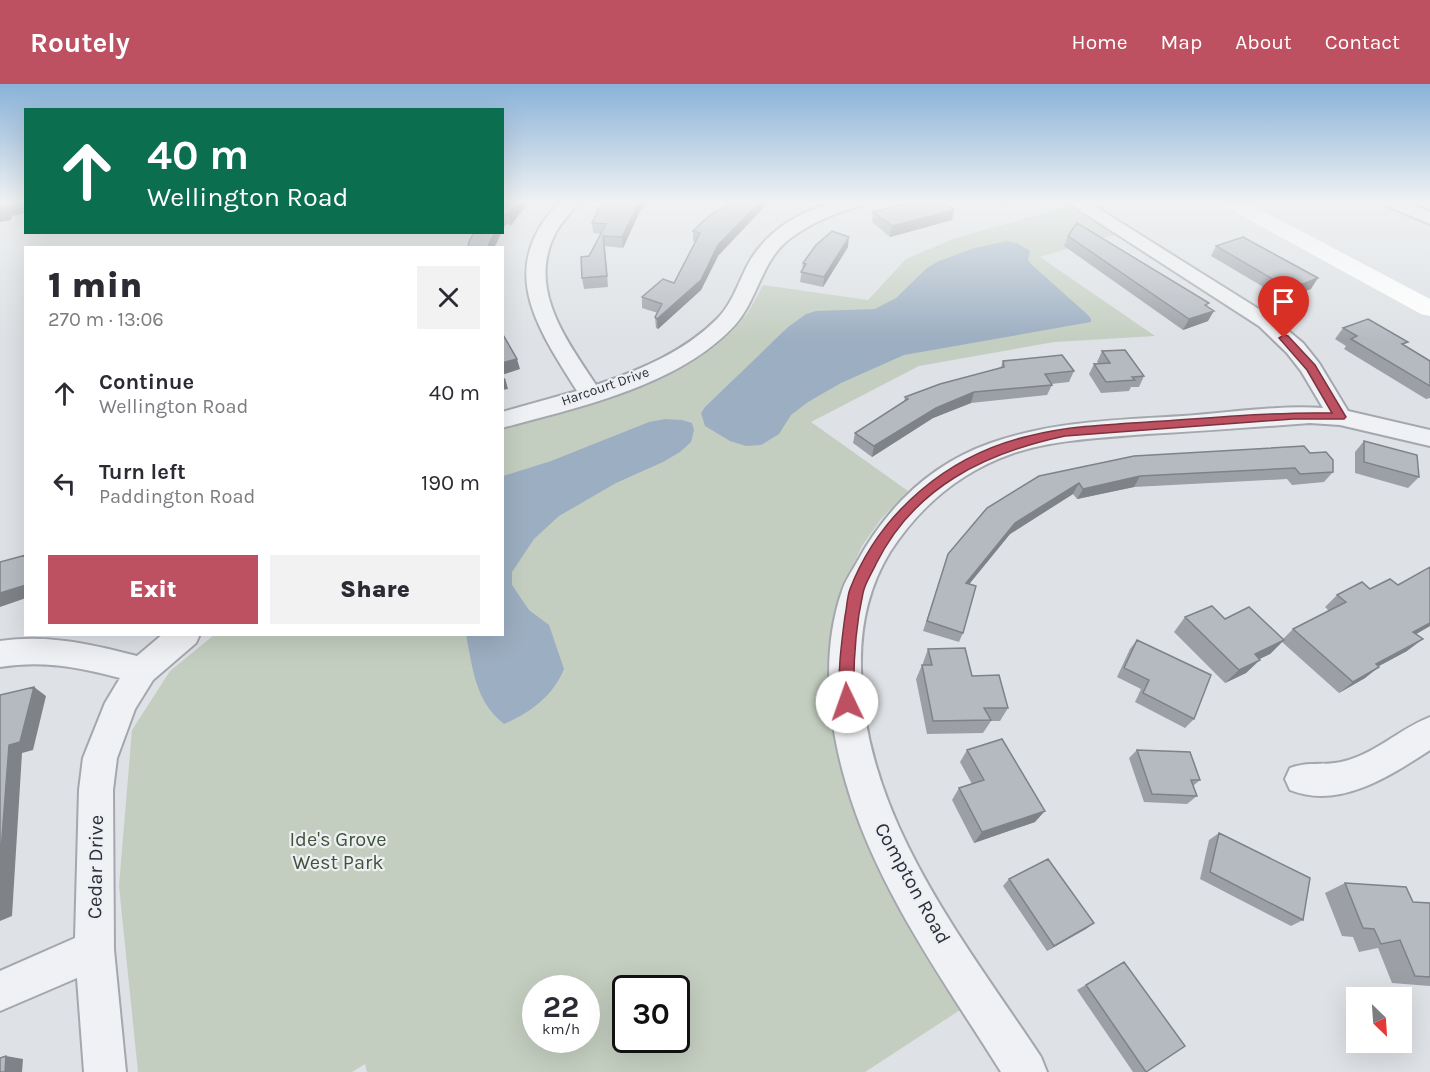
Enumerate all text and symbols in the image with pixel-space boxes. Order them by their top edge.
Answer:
text: Routely [30,26,130,59]
text: Home [1072,30,1128,54]
text: Map [1161,30,1202,54]
text: About [1235,30,1292,54]
text: Contact [1325,30,1400,54]
text: 40 m [147,130,249,180]
icon: ahead [48,132,126,210]
text: Wellington Road [147,181,349,213]
text: 1 min [48,264,142,306]
button: close [417,266,480,329]
pin [1258,276,1309,338]
icon: arrive [1267,285,1300,318]
text: 270 m · 13:06 [48,308,164,331]
street label: Harcourt Drive [559,363,651,409]
text: Continue [99,369,194,395]
icon: ahead [48,377,81,410]
text: 40 m [429,380,480,406]
text: Wellington Road [99,395,248,418]
text: Turn left [99,459,186,485]
icon: left [48,467,81,500]
text: 190 m [421,470,480,496]
text: Paddington Road [99,485,255,508]
button: Exit [48,555,258,624]
button: Share [270,555,480,624]
position arrow [815,670,879,734]
street label: Cedar Drive [83,815,108,919]
street label: Compton Road [870,819,955,948]
park label: Ide's Grove West Park [289,828,387,874]
speed limit sign: 30 [612,975,690,1053]
north arrow [1346,987,1412,1053]
map controls [1346,987,1412,1053]
text: 22 [543,989,579,1025]
text: km/h [542,1020,580,1038]

